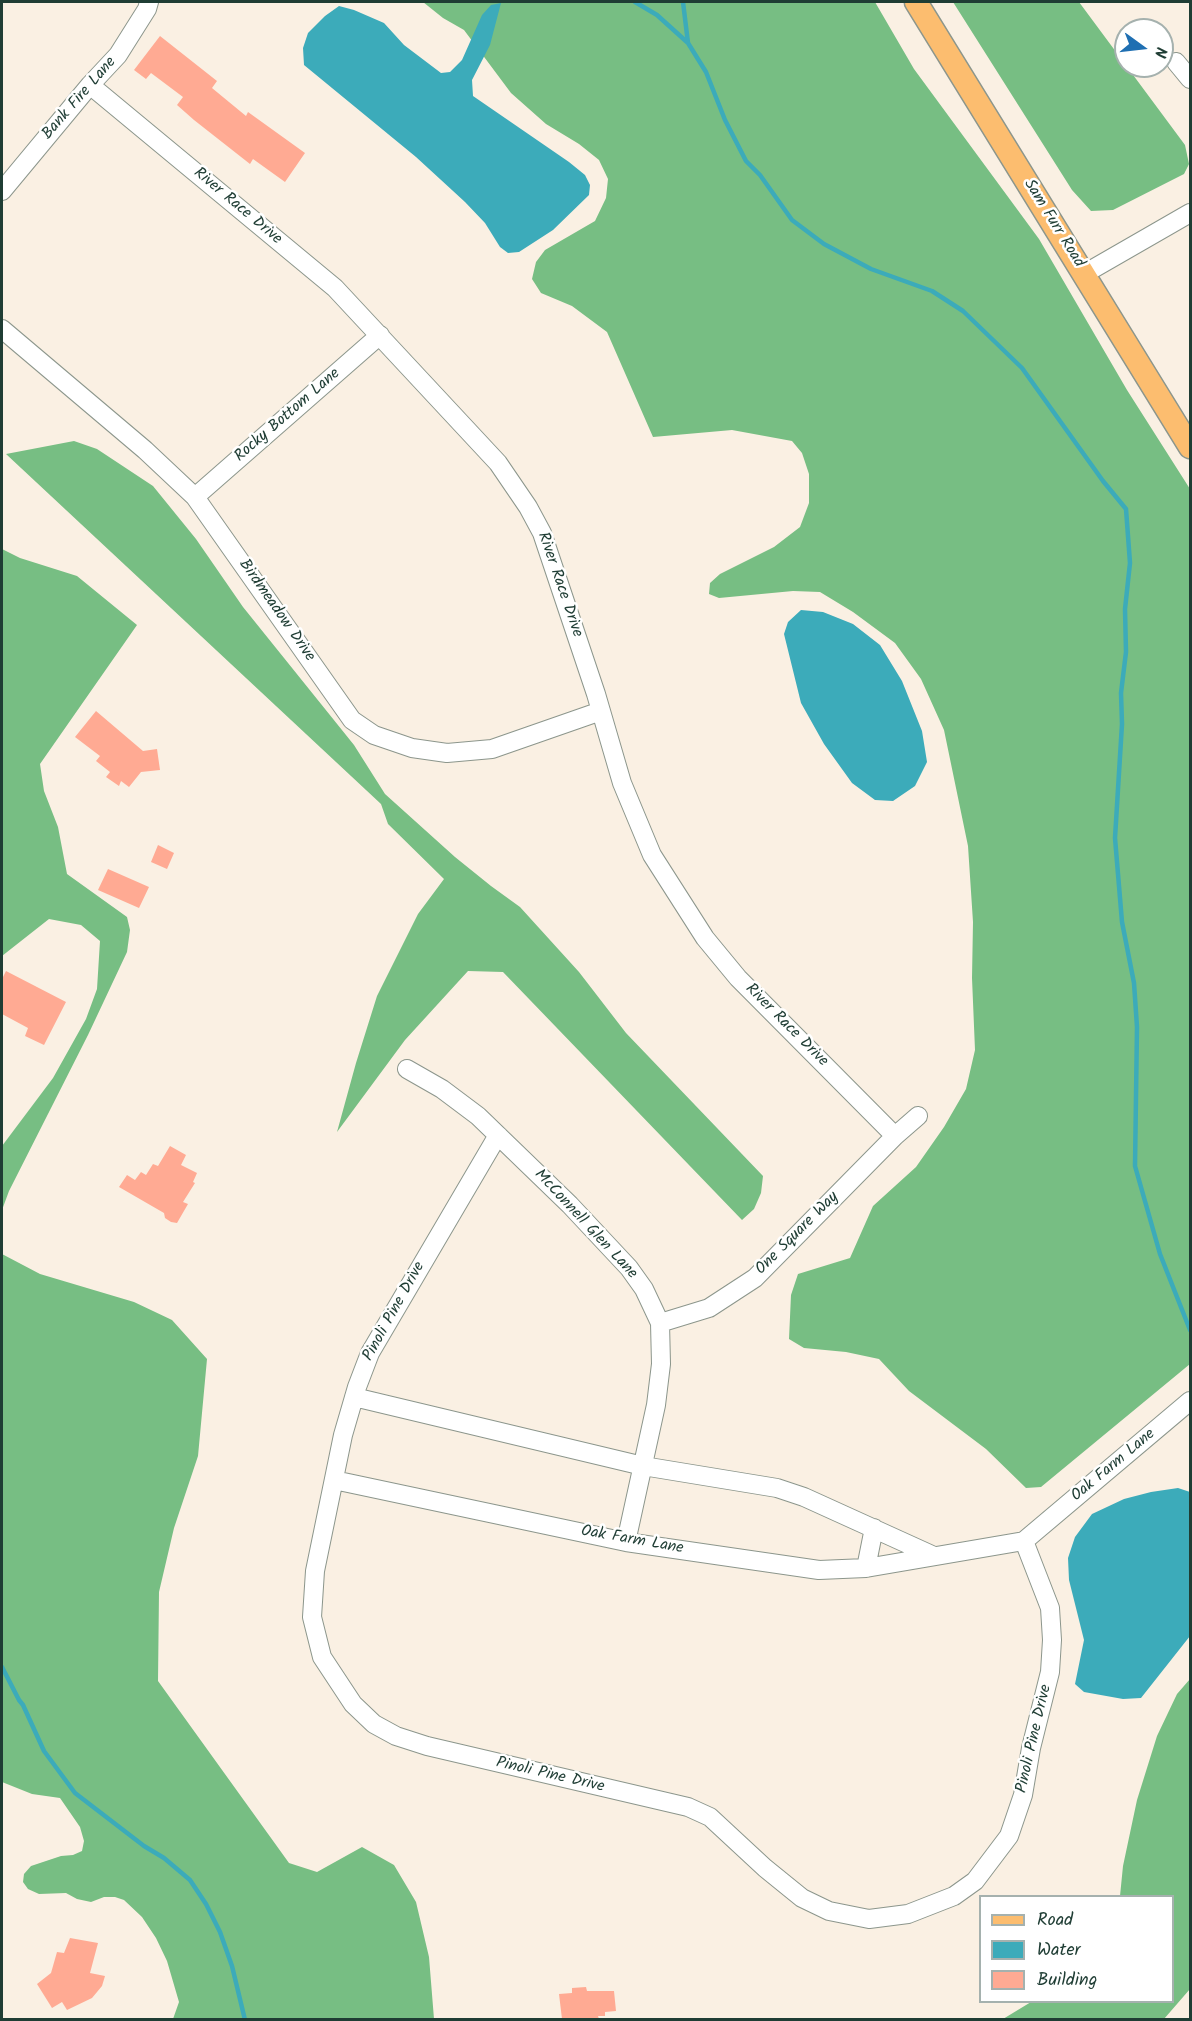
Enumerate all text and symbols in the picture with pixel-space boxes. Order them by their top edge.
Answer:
north arrow [1114,18,1174,78]
text: N [1147,44,1173,60]
street label: Bank Fire Lane [39,54,121,144]
street label: River Race Drive [189,164,285,250]
street label: Sam Furr Road [1018,176,1088,272]
street label: Rocky Bottom Lane [231,365,345,467]
street label: River Race Drive [532,530,586,640]
street label: Birdmeadow Drive [234,556,318,666]
street label: River Race Drive [740,980,832,1072]
street label: McConnell Glen Lane [529,1166,641,1284]
street label: One Square Way [752,1188,844,1280]
street label: Pinoli Pine Drive [360,1259,430,1365]
street label: Oak Farm Lane [1068,1425,1160,1507]
street label: Oak Farm Lane [579,1523,685,1559]
street label: Pinoli Pine Drive [1013,1683,1057,1795]
street label: Pinoli Pine Drive [494,1754,606,1798]
legend [979,1895,1174,2003]
text: Road [1037,1906,1073,1935]
text: Water [1037,1936,1081,1965]
text: Building [1037,1966,1097,1995]

